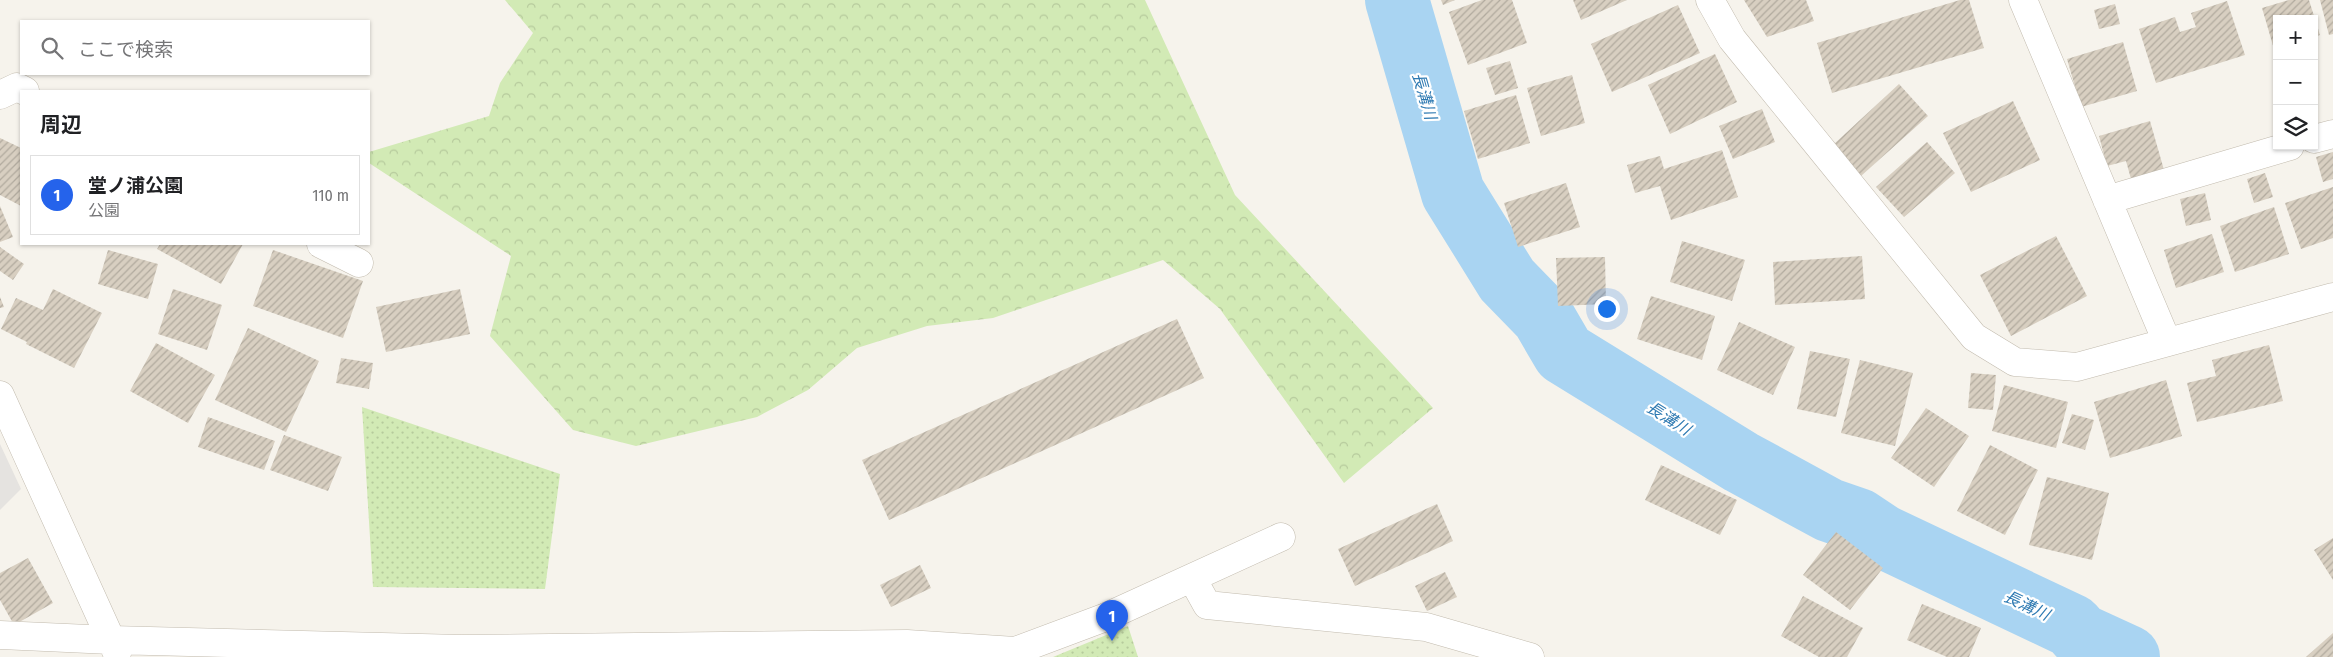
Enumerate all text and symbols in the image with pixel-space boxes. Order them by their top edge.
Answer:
map controls [2273,15,2318,150]
button: + [2273,15,2318,60]
search box [20,20,370,75]
icon: search [38,34,66,62]
text: ここで検索 [78,38,173,61]
button: − [2273,60,2318,105]
water label: 長溝川 [1409,70,1441,124]
button: layers [2273,105,2318,150]
text: 周辺 [40,112,82,138]
text: 堂ノ浦公園 [88,174,183,197]
text: 1 [54,186,60,205]
text: 110 m [312,186,349,205]
text: 公園 [88,201,120,220]
your location [1594,296,1620,322]
water label: 長溝川 [1643,398,1696,440]
water label: 長溝川 [2001,587,2054,625]
pin: 1 [1096,600,1128,641]

